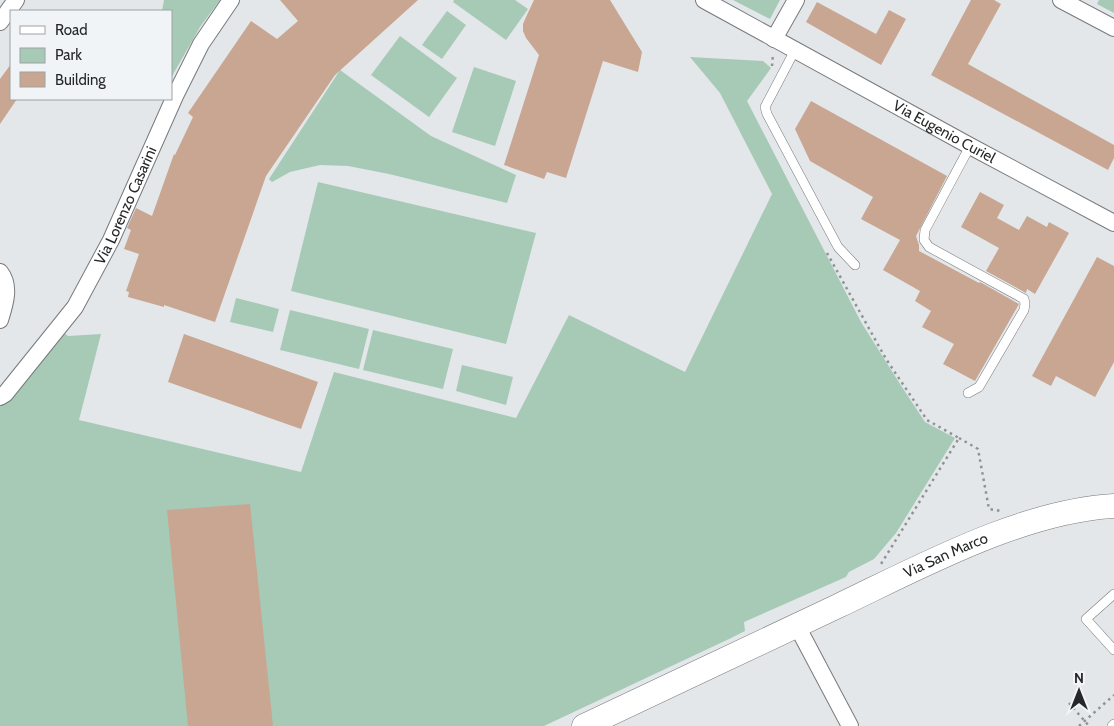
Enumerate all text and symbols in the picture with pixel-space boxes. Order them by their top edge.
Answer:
legend [10,10,172,100]
text: Road [55,21,88,39]
text: Park [55,46,82,64]
text: Building [55,71,106,89]
street label: Via Eugenio Curiel [890,97,999,167]
street label: Via Lorenzo Casarini [91,144,160,268]
street label: Via San Marco [901,529,990,582]
north arrow [1054,666,1104,716]
text: N [1074,669,1084,687]

